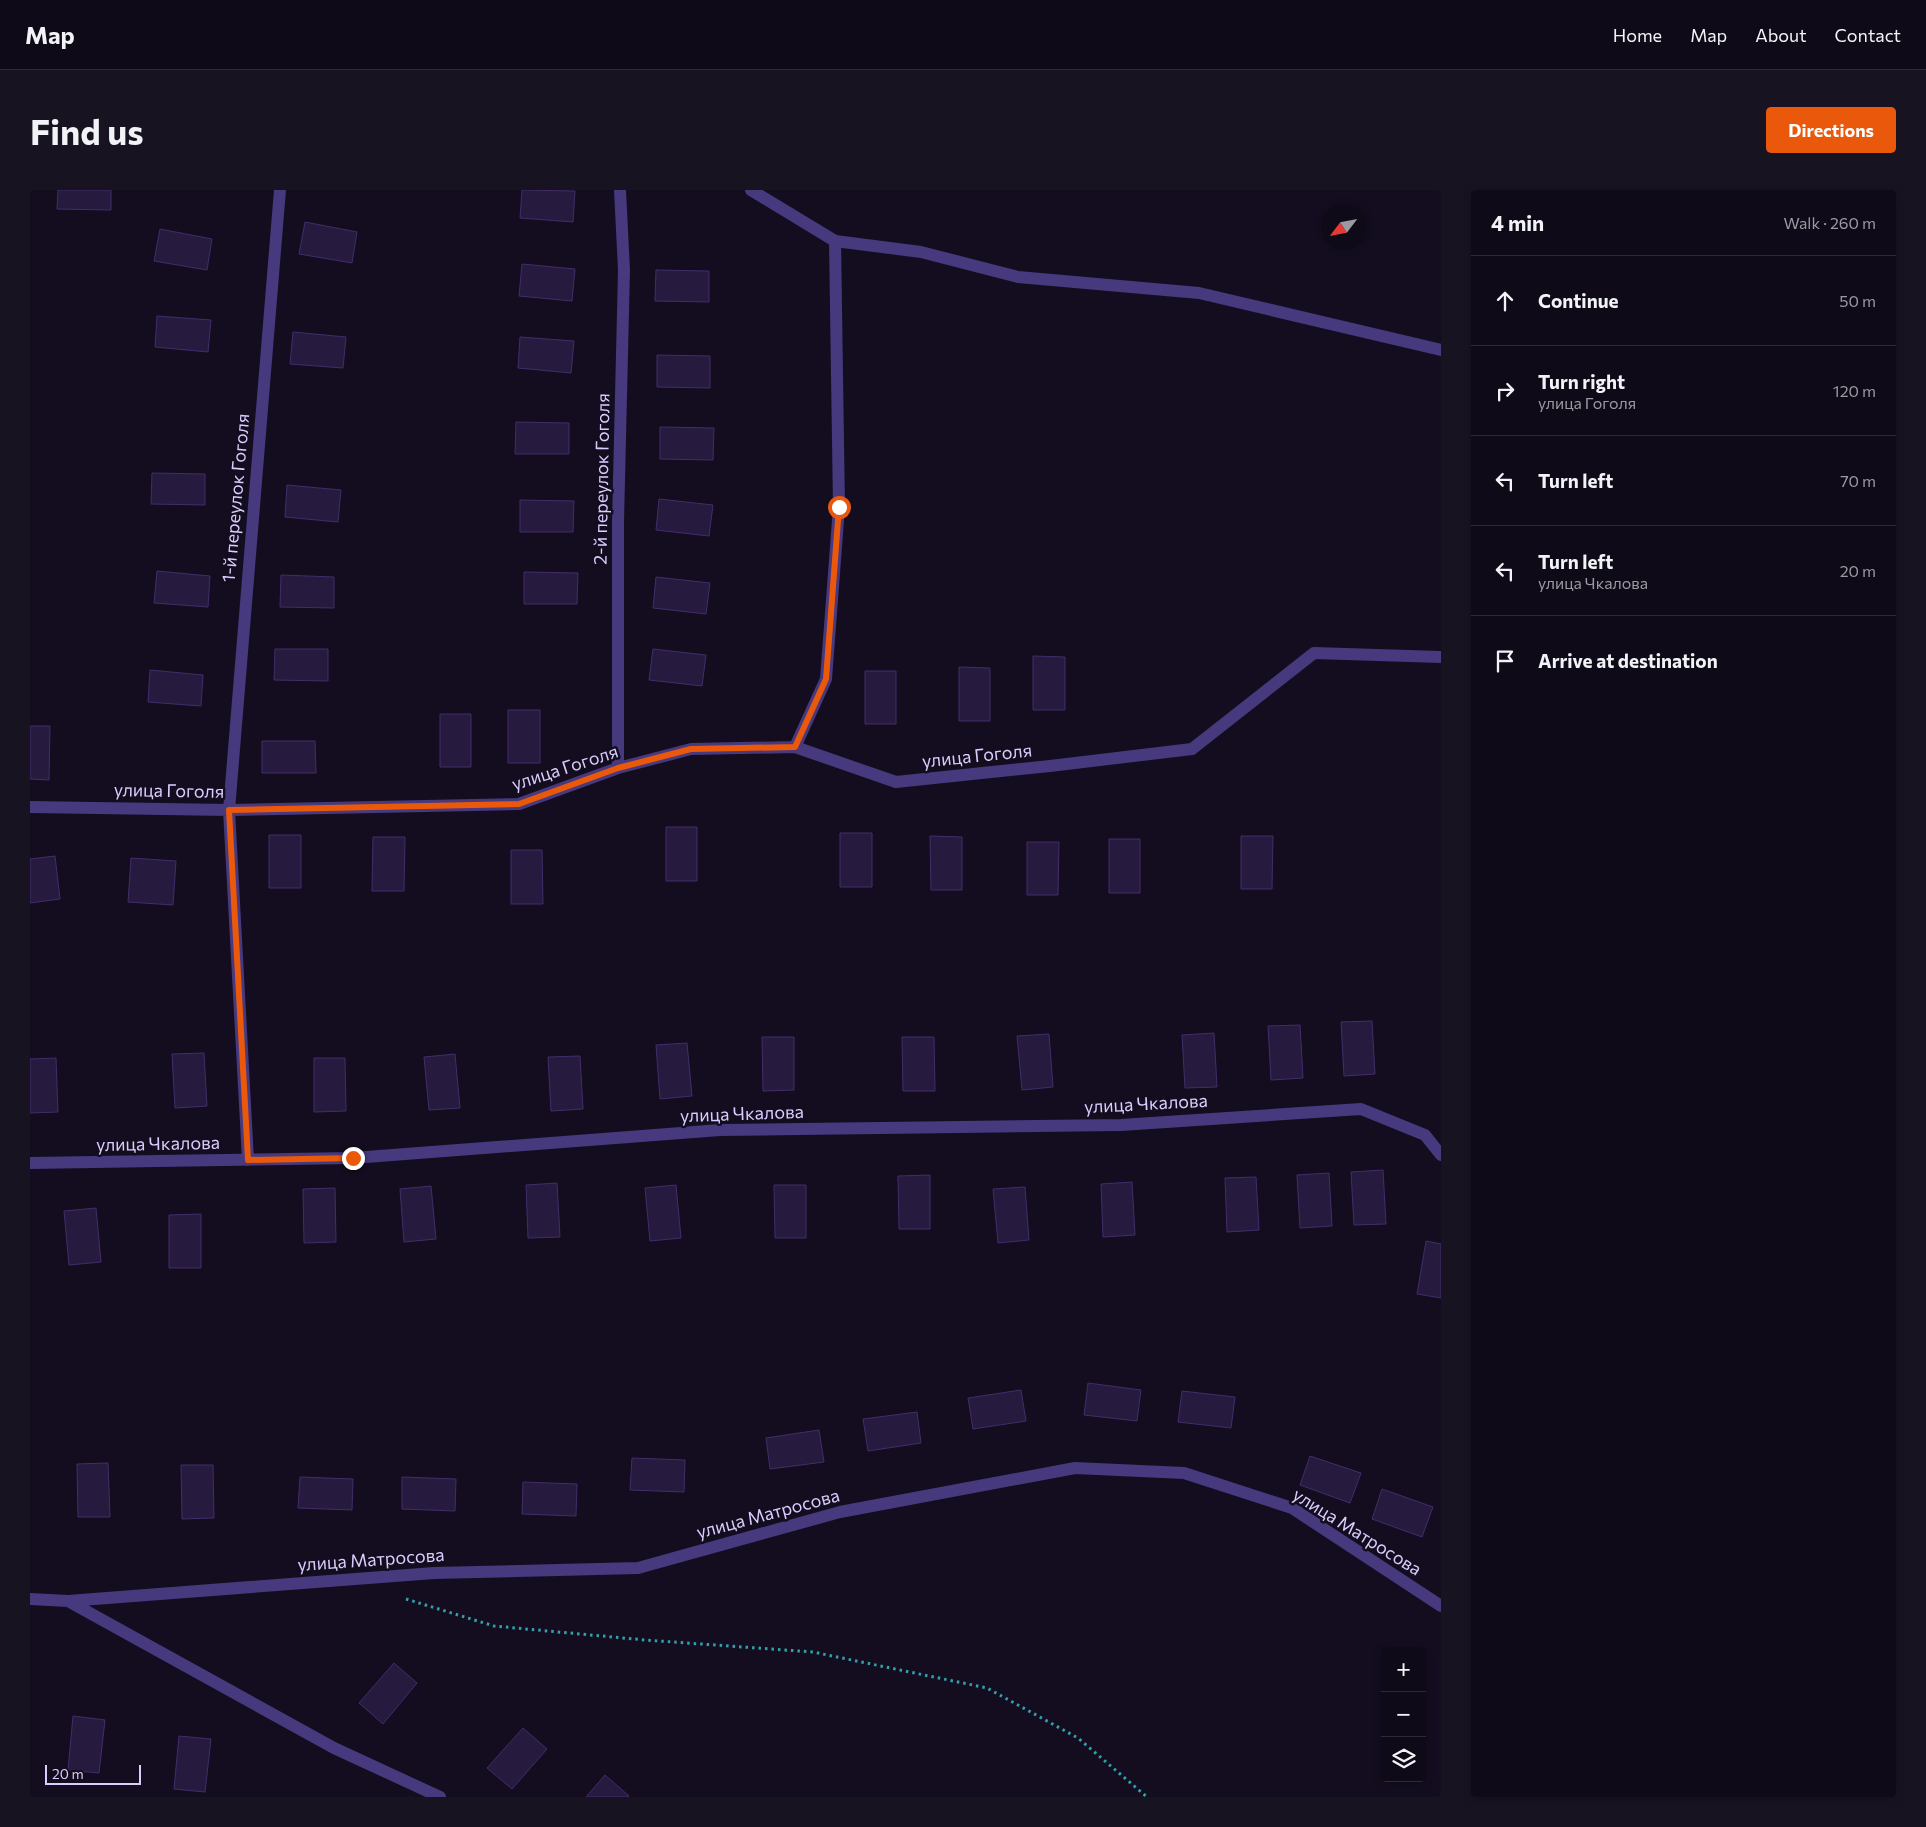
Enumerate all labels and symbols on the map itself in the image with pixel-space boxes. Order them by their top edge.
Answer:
north arrow [1321,205,1366,250]
street label: 2-й переулок Гоголя [589,393,613,565]
street label: 1-й переулок Гоголя [217,413,253,583]
route start [828,496,851,519]
street label: улица Гоголя [921,738,1033,772]
street label: улица Гоголя [509,740,621,795]
street label: улица Гоголя [114,778,224,802]
street label: улица Чкалова [1084,1089,1208,1117]
street label: улица Чкалова [680,1100,804,1126]
street label: улица Чкалова [96,1131,220,1155]
route end [342,1147,365,1170]
street label: улица Матросова [694,1483,842,1543]
street label: улица Матросова [1289,1483,1426,1580]
street label: улица Матросова [297,1543,445,1575]
scale bar [45,1762,141,1785]

